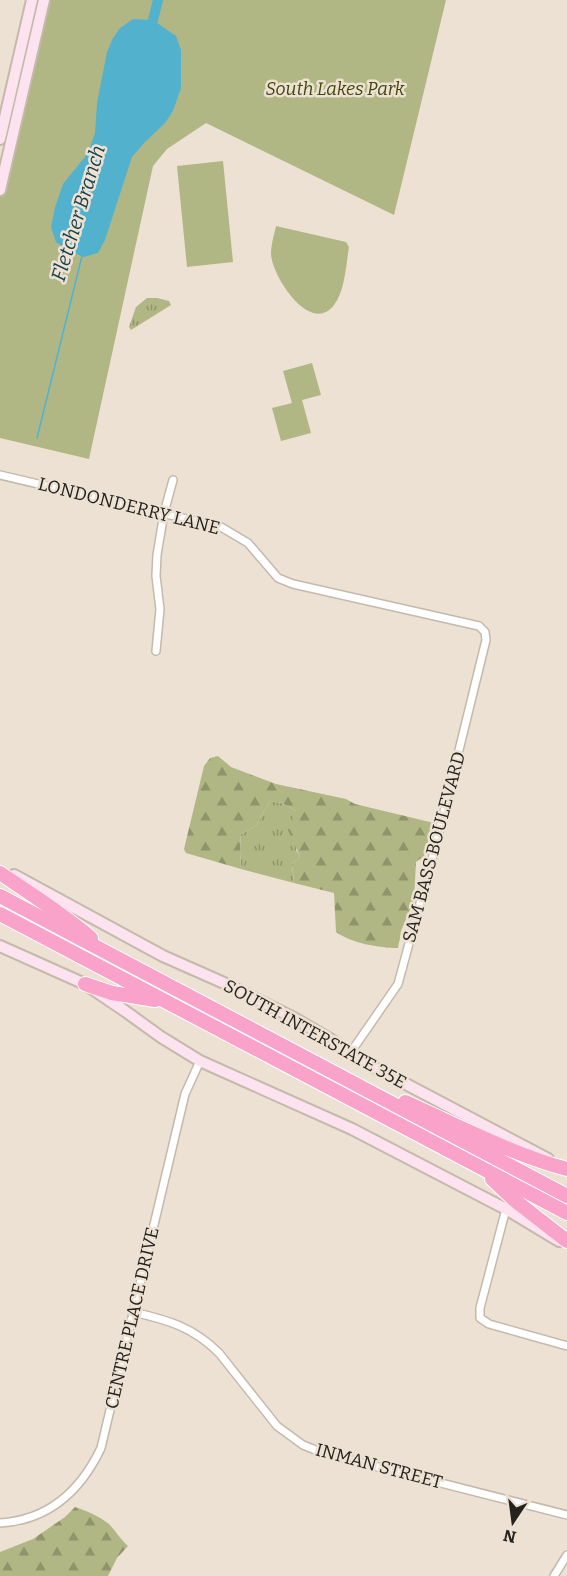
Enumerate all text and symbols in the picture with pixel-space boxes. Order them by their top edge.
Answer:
park label: South Lakes Park [265,78,405,100]
water label: Fletcher Branch [46,142,110,284]
street label: LONDONDERRY LANE [36,473,222,539]
street label: SAM BASS BOULEVARD [398,749,470,945]
street label: SOUTH INTERSTATE 35E [220,975,410,1093]
street label: CENTRE PLACE DRIVE [100,1225,164,1411]
street label: INMAN STREET [313,1438,445,1494]
north arrow [483,1492,543,1552]
text: N [502,1525,518,1547]

